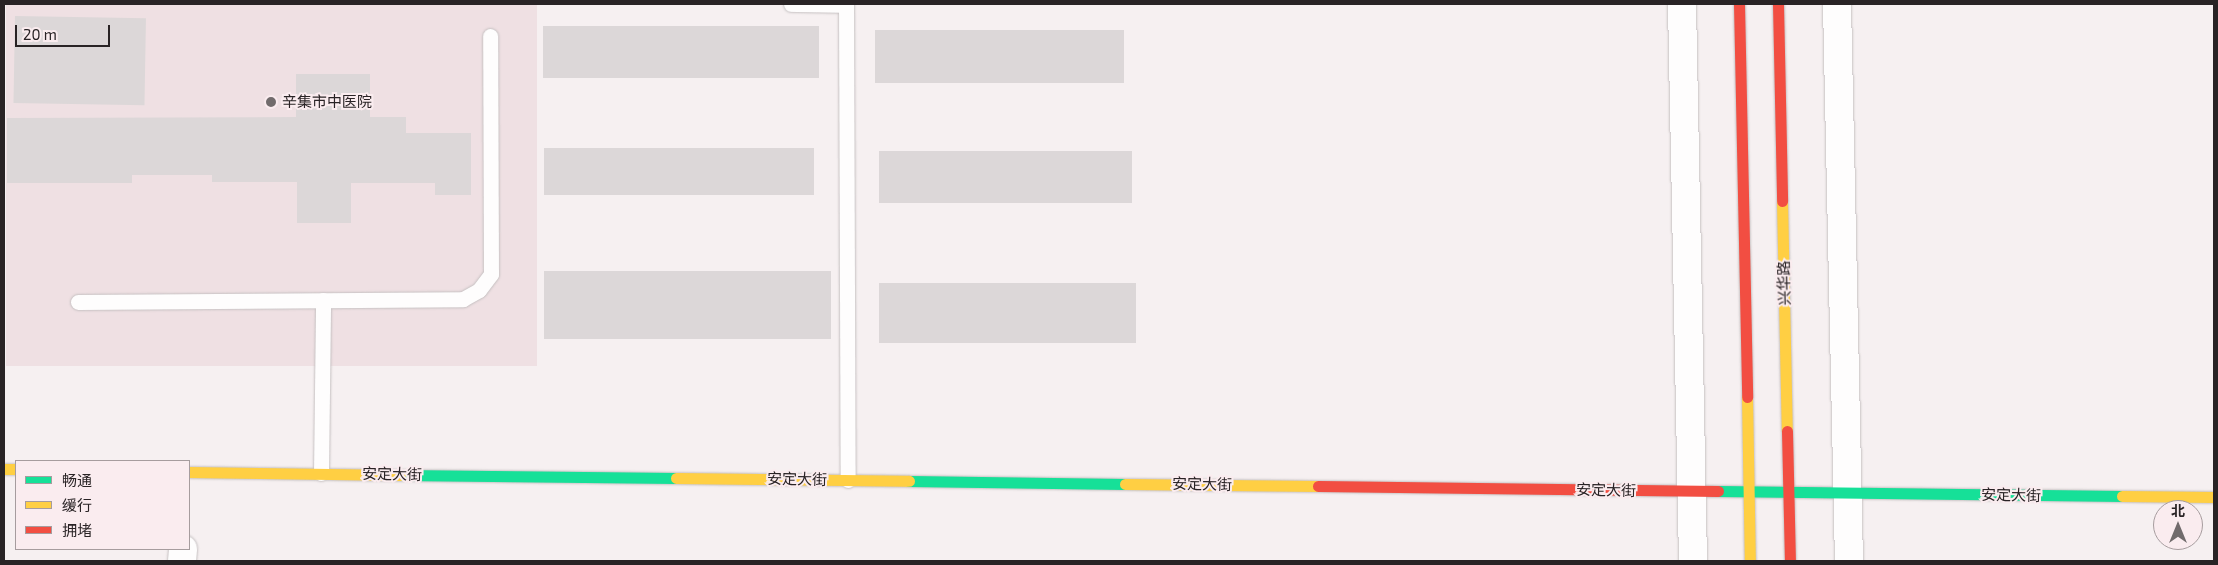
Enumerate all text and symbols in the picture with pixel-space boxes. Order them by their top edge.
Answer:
scale bar [18,15,112,47]
text: 20 m [23,25,57,43]
place label: 辛集市中医院 [282,93,372,111]
marker: 辛集市中医院 [264,95,278,109]
street label: 兴华路 [1775,260,1793,306]
legend [15,460,190,550]
street label: 安定大街 [362,464,422,484]
street label: 安定大街 [767,469,827,489]
text: 畅通 [62,471,92,489]
street label: 安定大街 [1172,474,1232,494]
street label: 安定大街 [1576,480,1636,500]
street label: 安定大街 [1981,485,2041,505]
text: 缓行 [62,496,92,514]
north arrow [2153,500,2203,550]
text: 北 [2171,502,2185,519]
text: 拥堵 [62,521,92,539]

